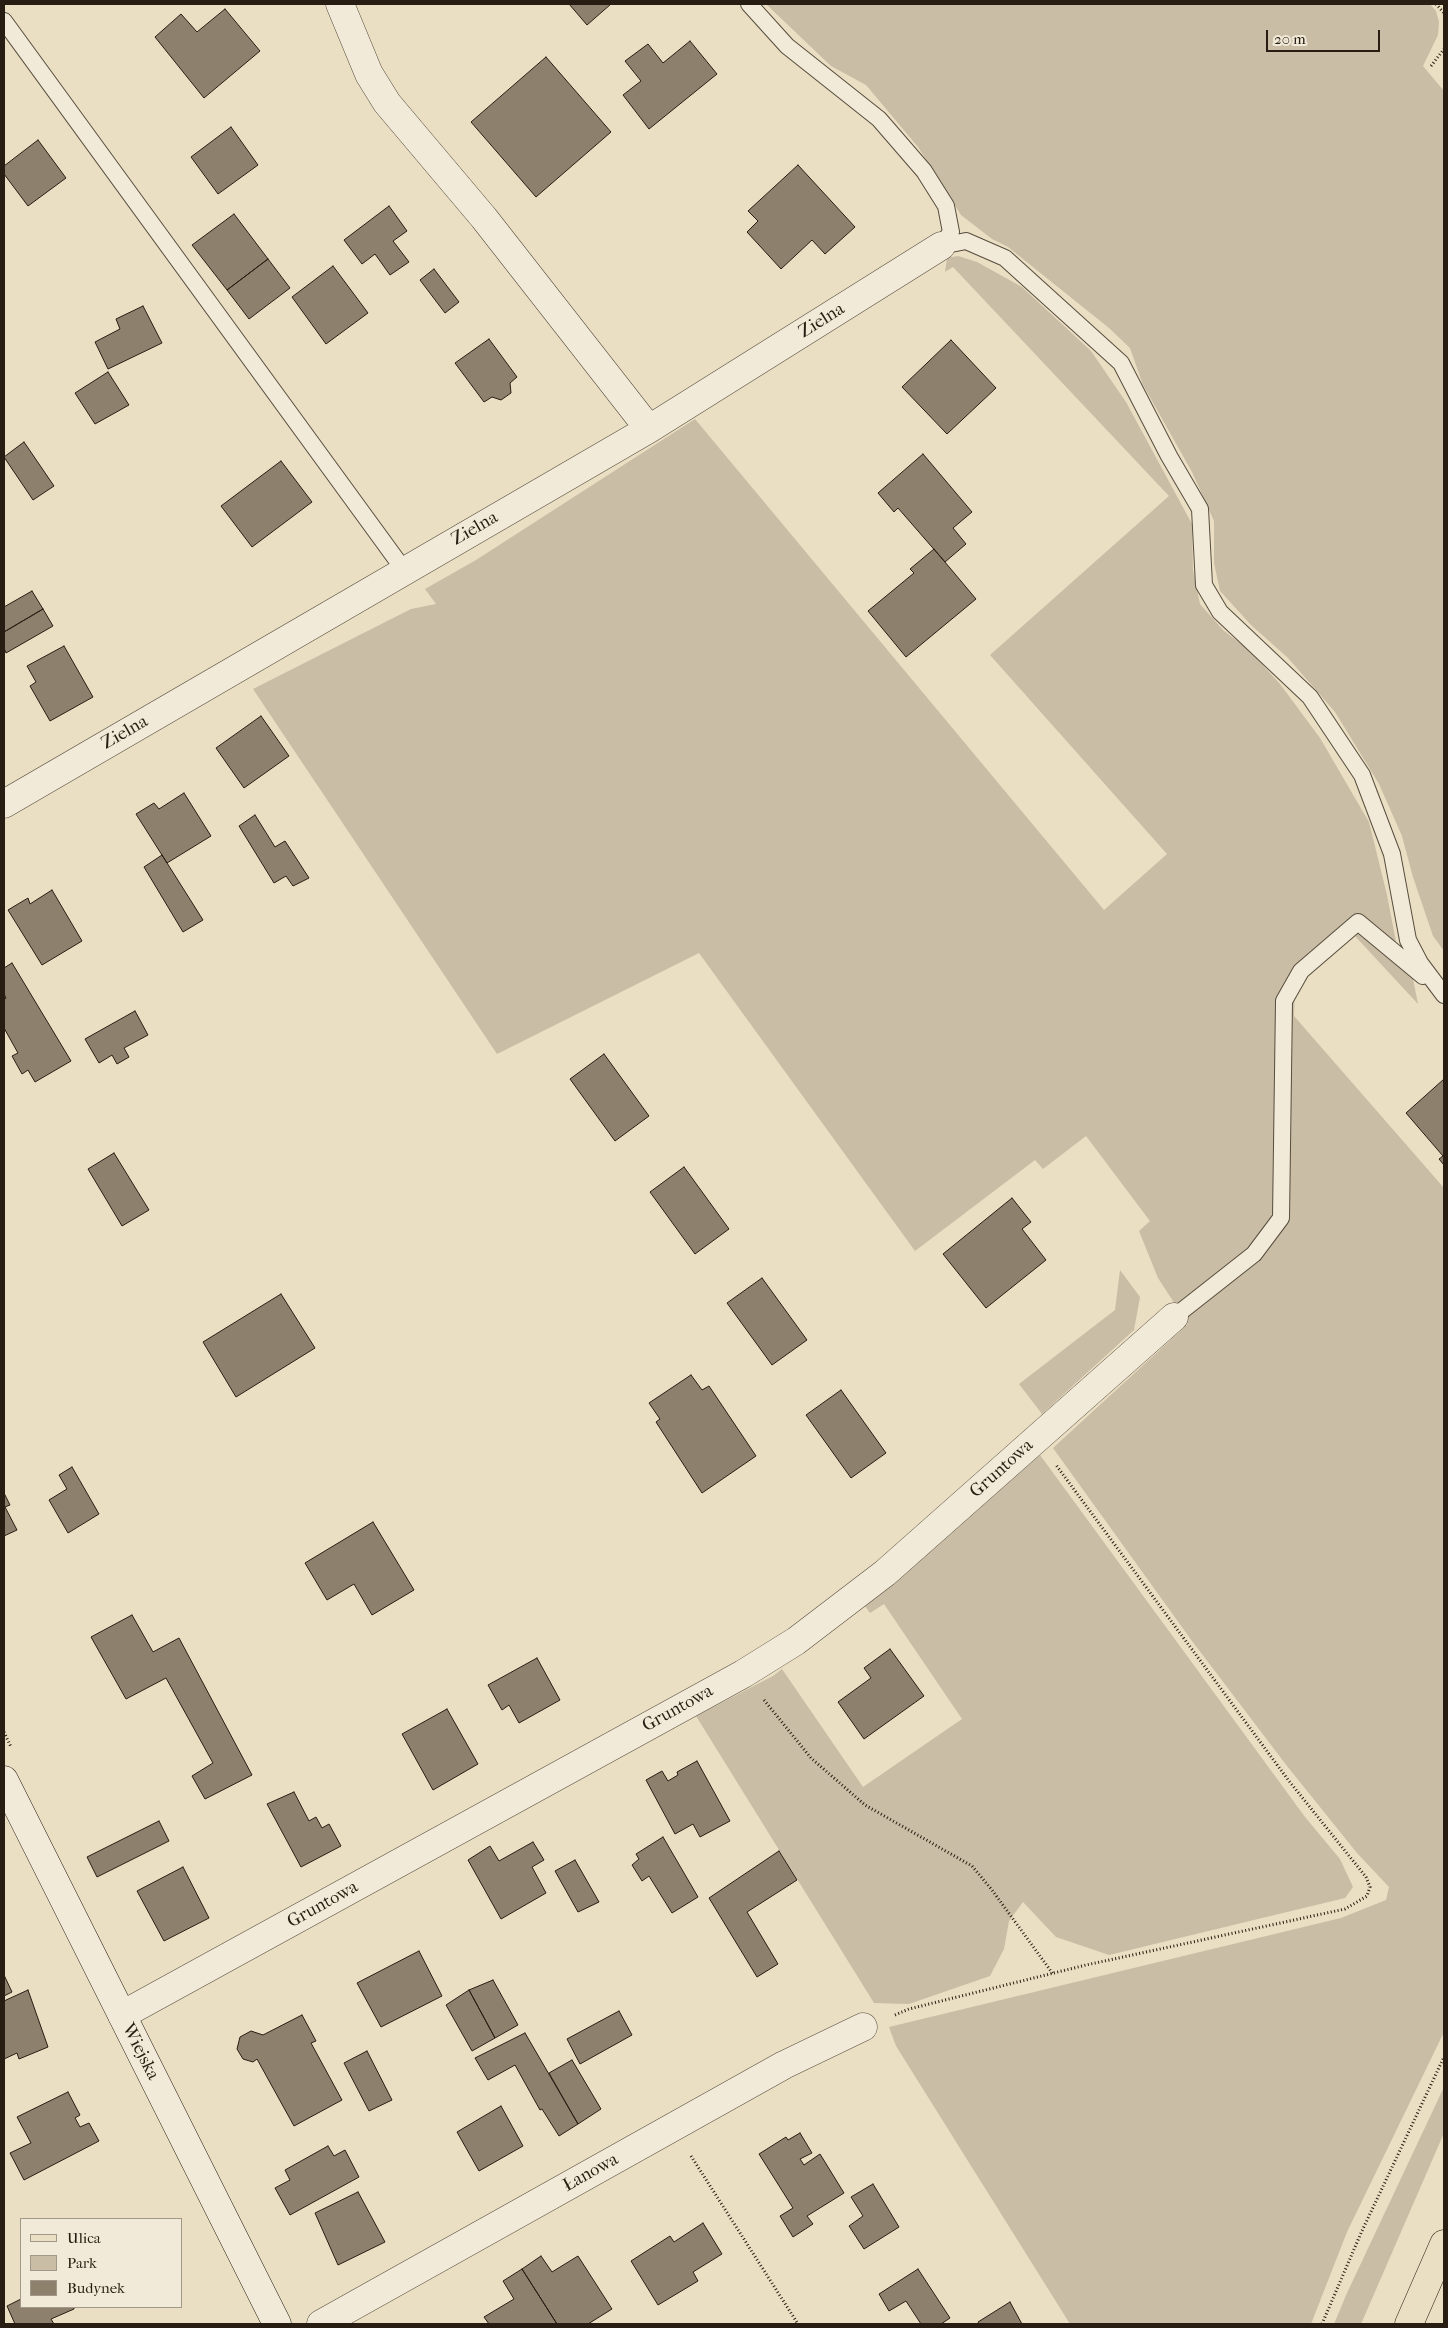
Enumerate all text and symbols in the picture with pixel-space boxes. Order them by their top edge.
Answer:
scale bar [1268,20,1382,52]
text: 20 m [1274,30,1306,48]
street label: Zielna [795,299,849,343]
street label: Zielna [448,507,502,551]
street label: Zielna [98,711,152,755]
street label: Gruntowa [966,1435,1038,1503]
street label: Gruntowa [639,1681,717,1737]
street label: Gruntowa [284,1877,362,1933]
street label: Wiejska [117,2020,163,2084]
street label: Łanowa [560,2149,622,2197]
legend [20,2218,182,2308]
text: Ulica [67,2229,101,2247]
text: Park [67,2254,97,2272]
text: Budynek [67,2279,125,2297]

